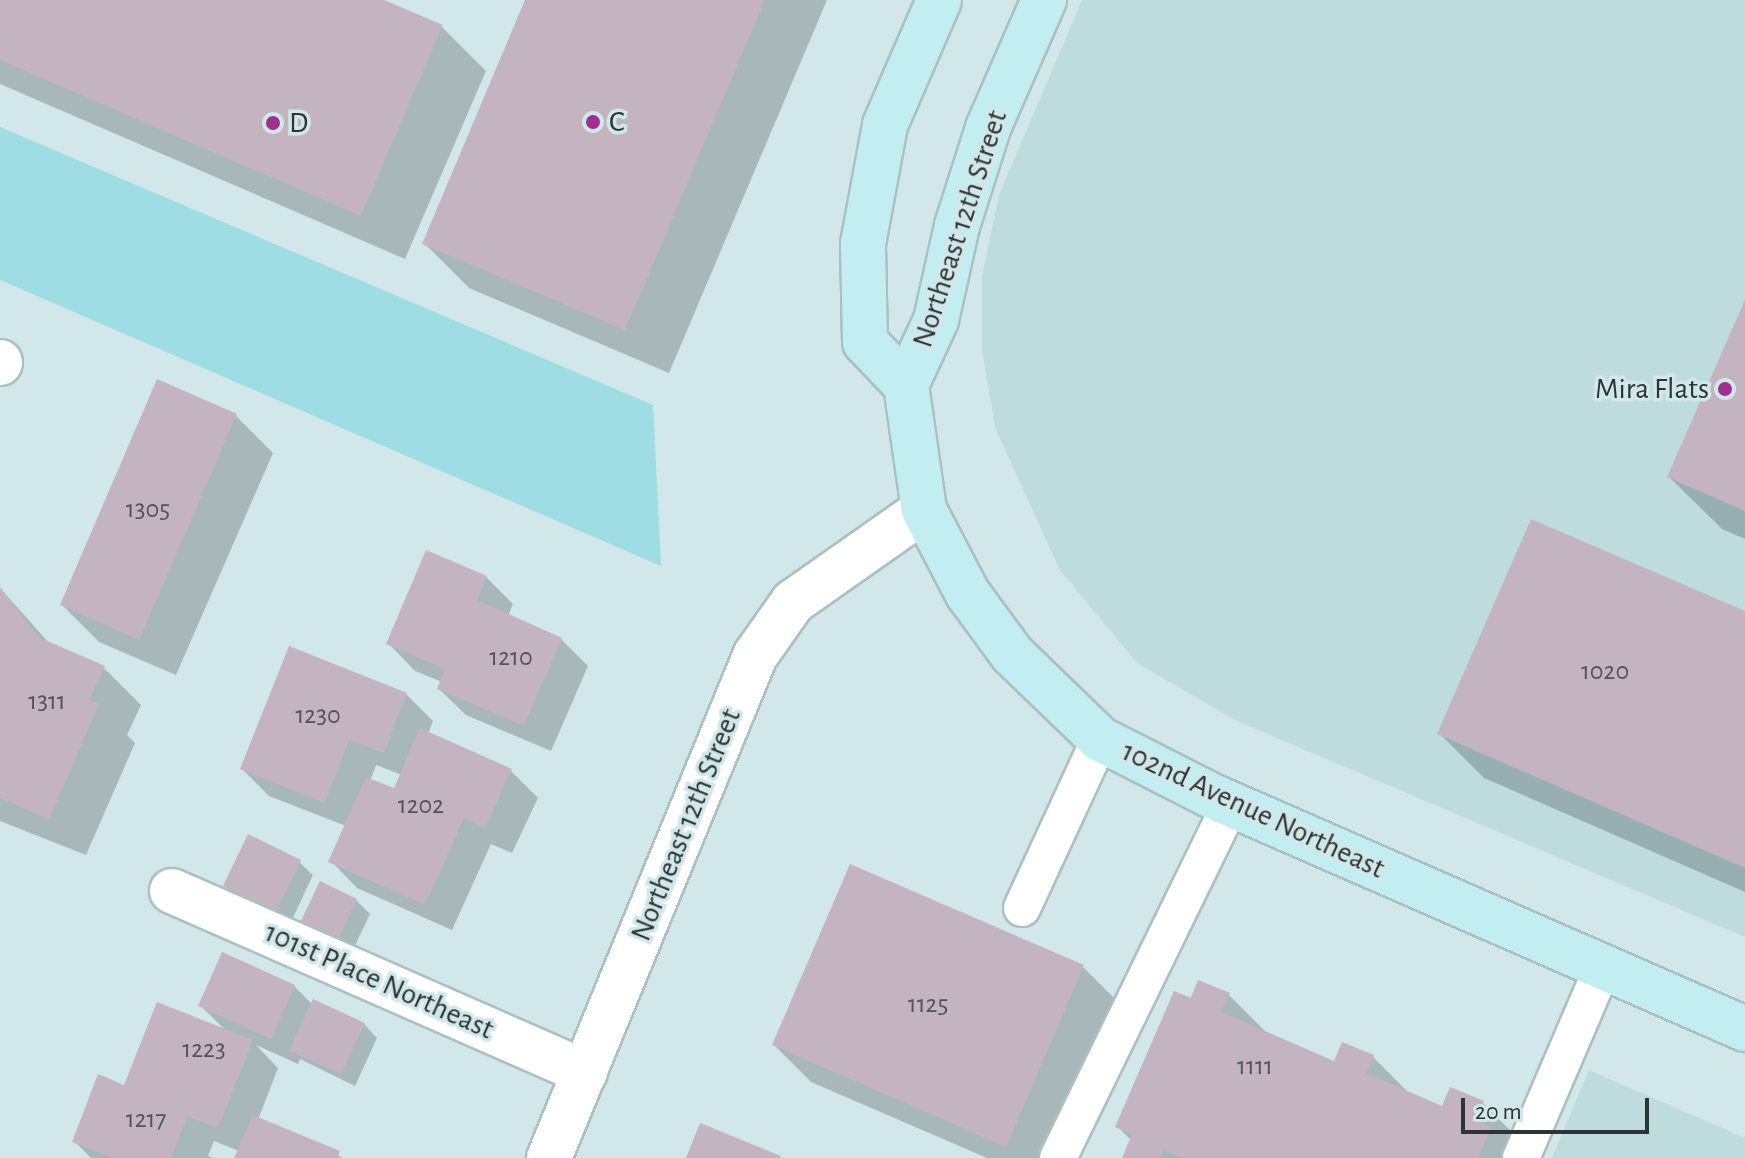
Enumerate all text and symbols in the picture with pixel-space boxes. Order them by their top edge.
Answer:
place label: C [609,104,625,140]
place label: D [289,105,308,141]
street label: Northeast 12th Street [905,106,1015,352]
marker: C [584,113,602,131]
marker: D [264,114,282,132]
place label: Mira Flats [1595,371,1709,407]
marker: Mira Flats [1716,380,1734,398]
house number: 1305 [126,494,170,526]
house number: 1210 [489,642,533,674]
house number: 1020 [1581,656,1629,688]
house number: 1311 [28,686,66,718]
house number: 1230 [295,700,341,732]
street label: Northeast 12th Street [623,704,749,946]
street label: 102nd Avenue Northeast [1116,733,1390,887]
house number: 1202 [398,790,444,822]
street label: 101st Place Northeast [259,914,499,1048]
house number: 1125 [908,989,948,1021]
house number: 1223 [182,1034,226,1066]
house number: 1111 [1237,1051,1273,1083]
scale bar [1465,1082,1653,1132]
text: 20 m [1475,1100,1522,1124]
house number: 1217 [126,1104,166,1136]

